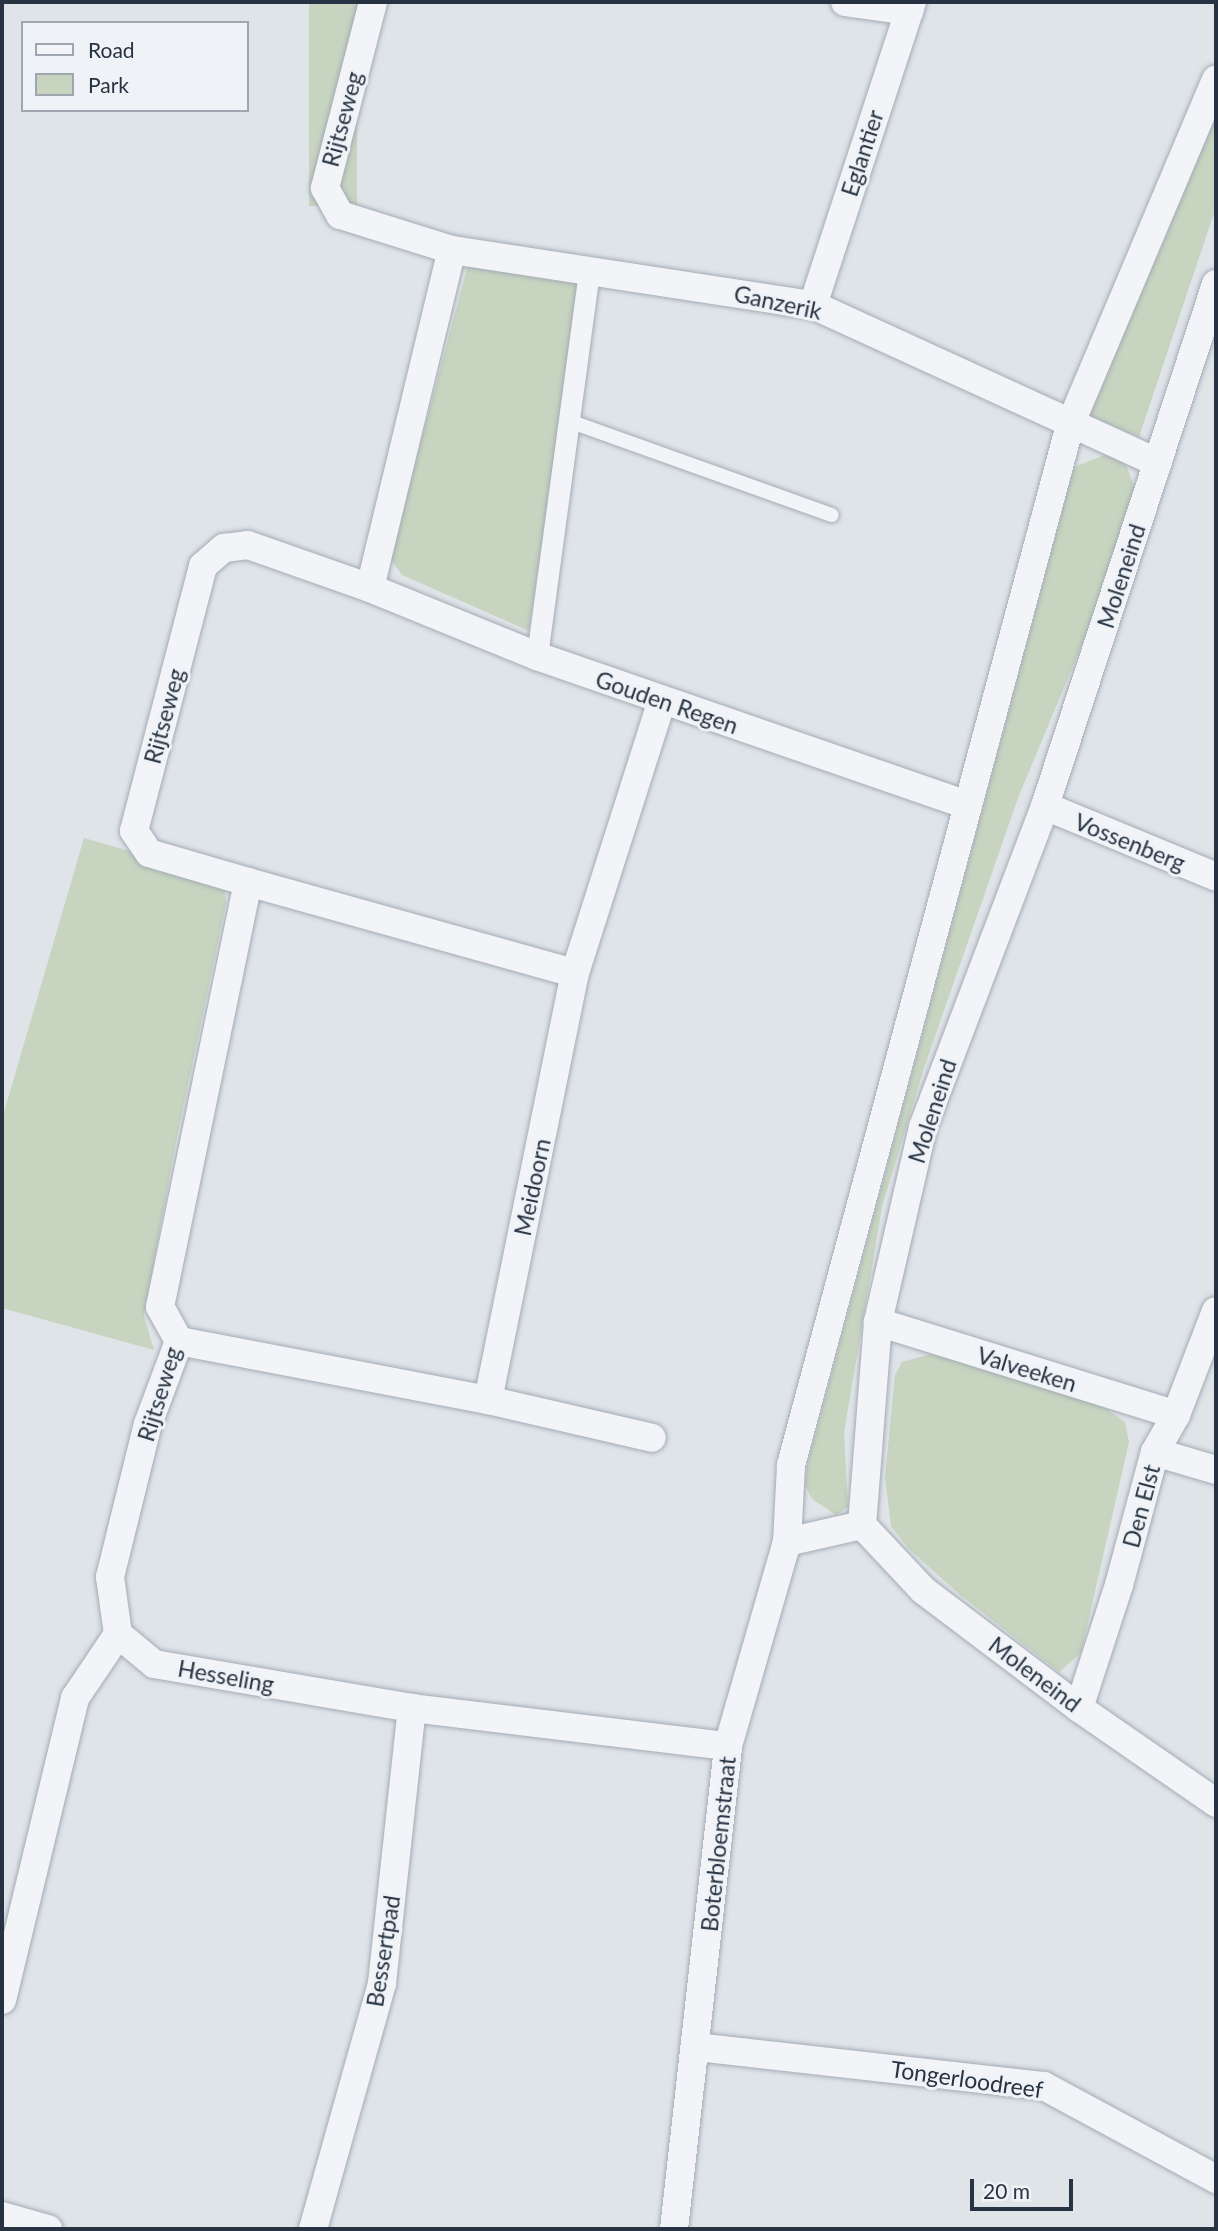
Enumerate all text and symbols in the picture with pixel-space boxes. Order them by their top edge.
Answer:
legend [21,21,248,112]
text: Road [88,37,135,62]
street label: Rijtseweg [316,68,368,170]
text: Park [88,72,129,97]
street label: Eglantier [835,106,889,200]
street label: Ganzerik [732,279,824,325]
street label: Moleneind [1091,520,1151,632]
street label: Rijtseweg [138,665,190,767]
street label: Gouden Regen [592,665,742,739]
street label: Vossenberg [1071,807,1189,877]
street label: Moleneind [902,1055,962,1167]
street label: Meidoorn [508,1136,556,1238]
street label: Valveeken [974,1341,1080,1397]
street label: Rijtseweg [132,1343,186,1445]
street label: Den Elst [1117,1461,1165,1551]
street label: Moleneind [984,1631,1086,1717]
street label: Hesseling [176,1654,276,1698]
street label: Boterbloemstraat [695,1755,741,1933]
street label: Bessertpad [361,1893,405,2009]
street label: Tongerloodreef [889,2055,1045,2103]
scale bar [973,2164,1076,2208]
text: 20 m [983,2178,1030,2203]

